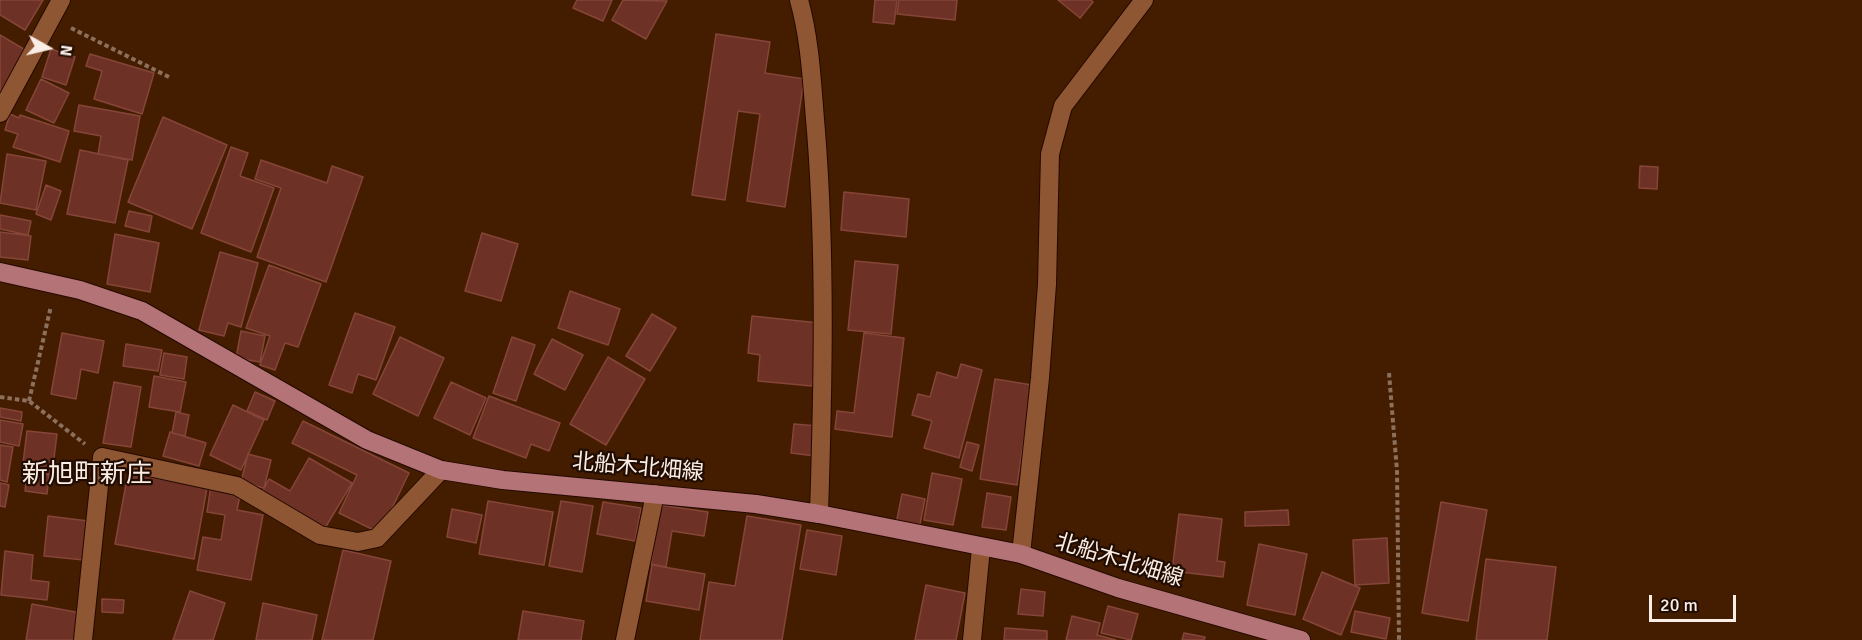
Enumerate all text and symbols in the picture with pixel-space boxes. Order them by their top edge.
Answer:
north arrow [18,18,78,78]
text: N [55,44,77,57]
street label: 北船木北畑線 [571,449,705,487]
district label: 新旭町新庄 [22,459,152,491]
street label: 北船木北畑線 [1052,529,1186,593]
scale bar [1652,583,1739,621]
text: 20 m [1660,594,1698,616]

